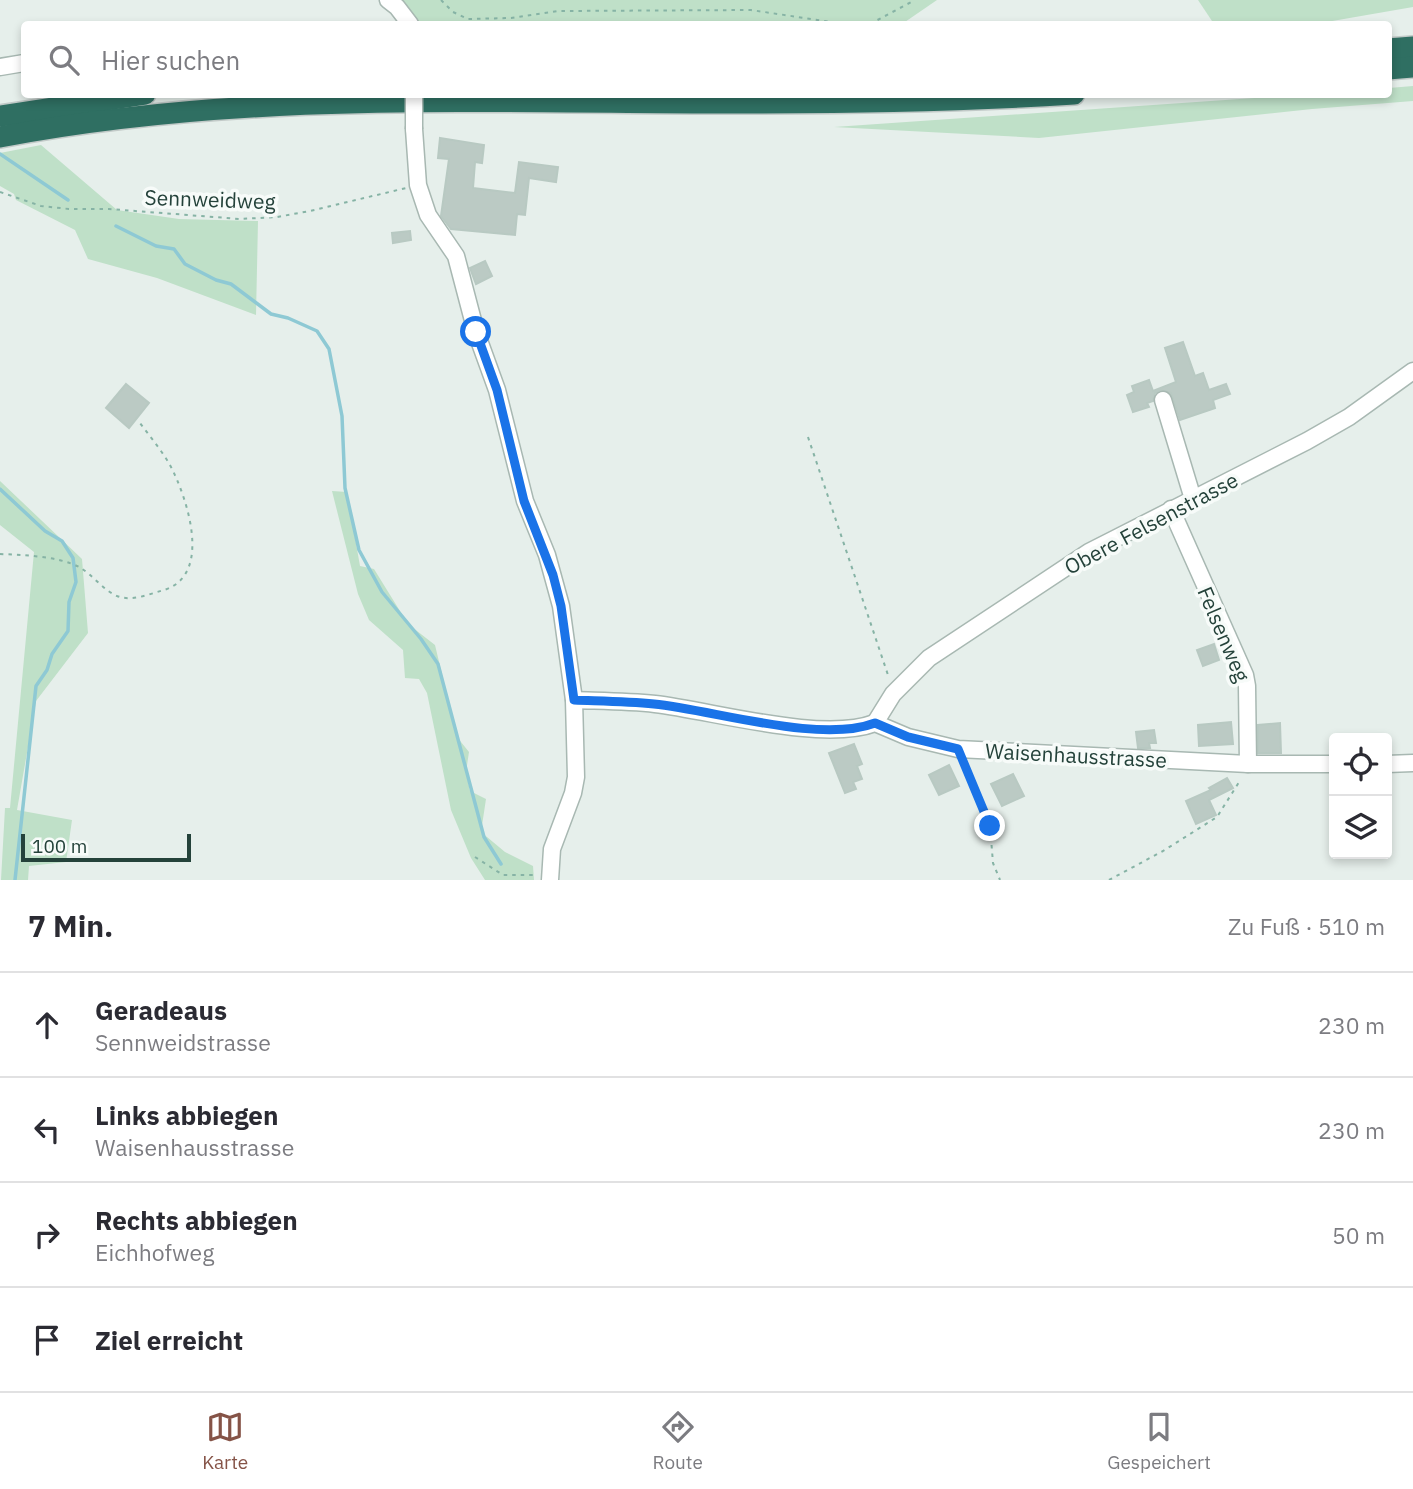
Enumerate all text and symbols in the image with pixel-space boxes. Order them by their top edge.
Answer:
search box [21,21,1392,98]
icon: search [45,41,83,79]
text: Hier suchen [101,43,240,77]
street label: Sennweidweg [144,183,276,215]
route start [460,316,491,347]
street label: Obere Felsenstrasse [1059,465,1243,581]
street label: Felsenweg [1191,582,1257,686]
map controls [1329,733,1392,859]
button: locate [1329,733,1392,796]
street label: Waisenhausstrasse [984,736,1168,774]
button: layers [1329,796,1392,859]
route end [974,810,1005,841]
scale bar [21,831,191,863]
text: 100 m [32,834,87,858]
text: 7 Min. [28,906,113,945]
text: Zu Fuß · 510 m [1228,911,1385,941]
text: Geradeaus [95,993,227,1027]
icon: ahead [28,1006,66,1044]
text: 230 m [1318,1010,1385,1040]
text: Sennweidstrasse [95,1027,271,1057]
text: Links abbiegen [95,1098,278,1132]
icon: left [28,1111,66,1149]
text: 230 m [1318,1115,1385,1145]
text: Waisenhausstrasse [95,1132,294,1162]
text: Rechts abbiegen [95,1203,298,1237]
icon: right [28,1216,66,1254]
text: 50 m [1332,1220,1385,1250]
text: Eichhofweg [95,1237,214,1267]
icon: arrive [28,1321,66,1359]
text: Ziel erreicht [95,1323,243,1357]
tab: Karte [202,1408,248,1474]
tab: Route [653,1408,703,1474]
tab: Gespeichert [1107,1408,1211,1474]

